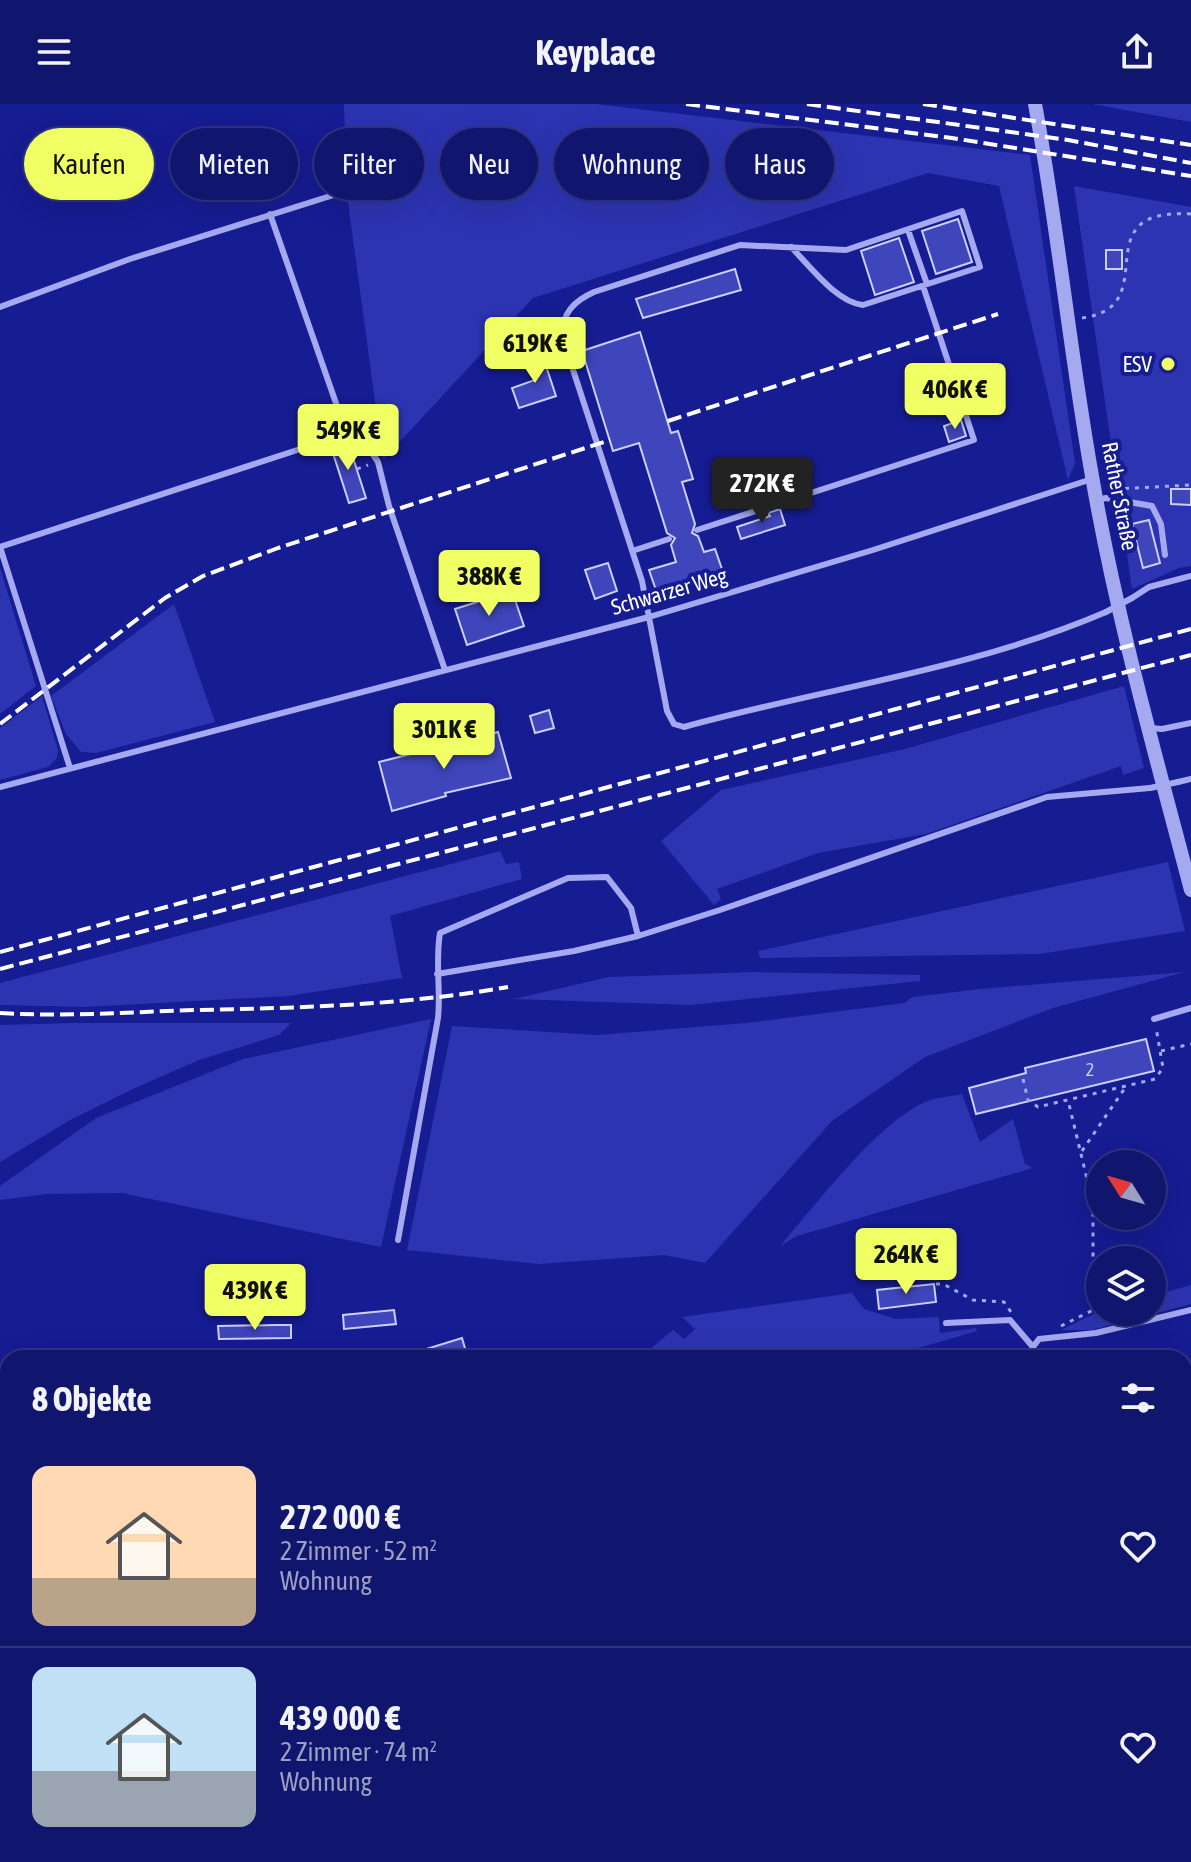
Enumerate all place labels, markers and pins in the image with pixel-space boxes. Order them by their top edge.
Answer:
pin: 619K € [470,317,600,385]
place label: ESV [1123,351,1152,377]
marker: ESV [1159,355,1177,373]
pin: 406K € [890,363,1020,431]
pin: 549K € [283,404,413,472]
pin: 272K € [697,457,827,525]
pin: 388K € [424,550,554,618]
pin: 301K € [379,703,509,771]
pin: 264K € [841,1228,971,1296]
pin: 439K € [190,1264,320,1332]

